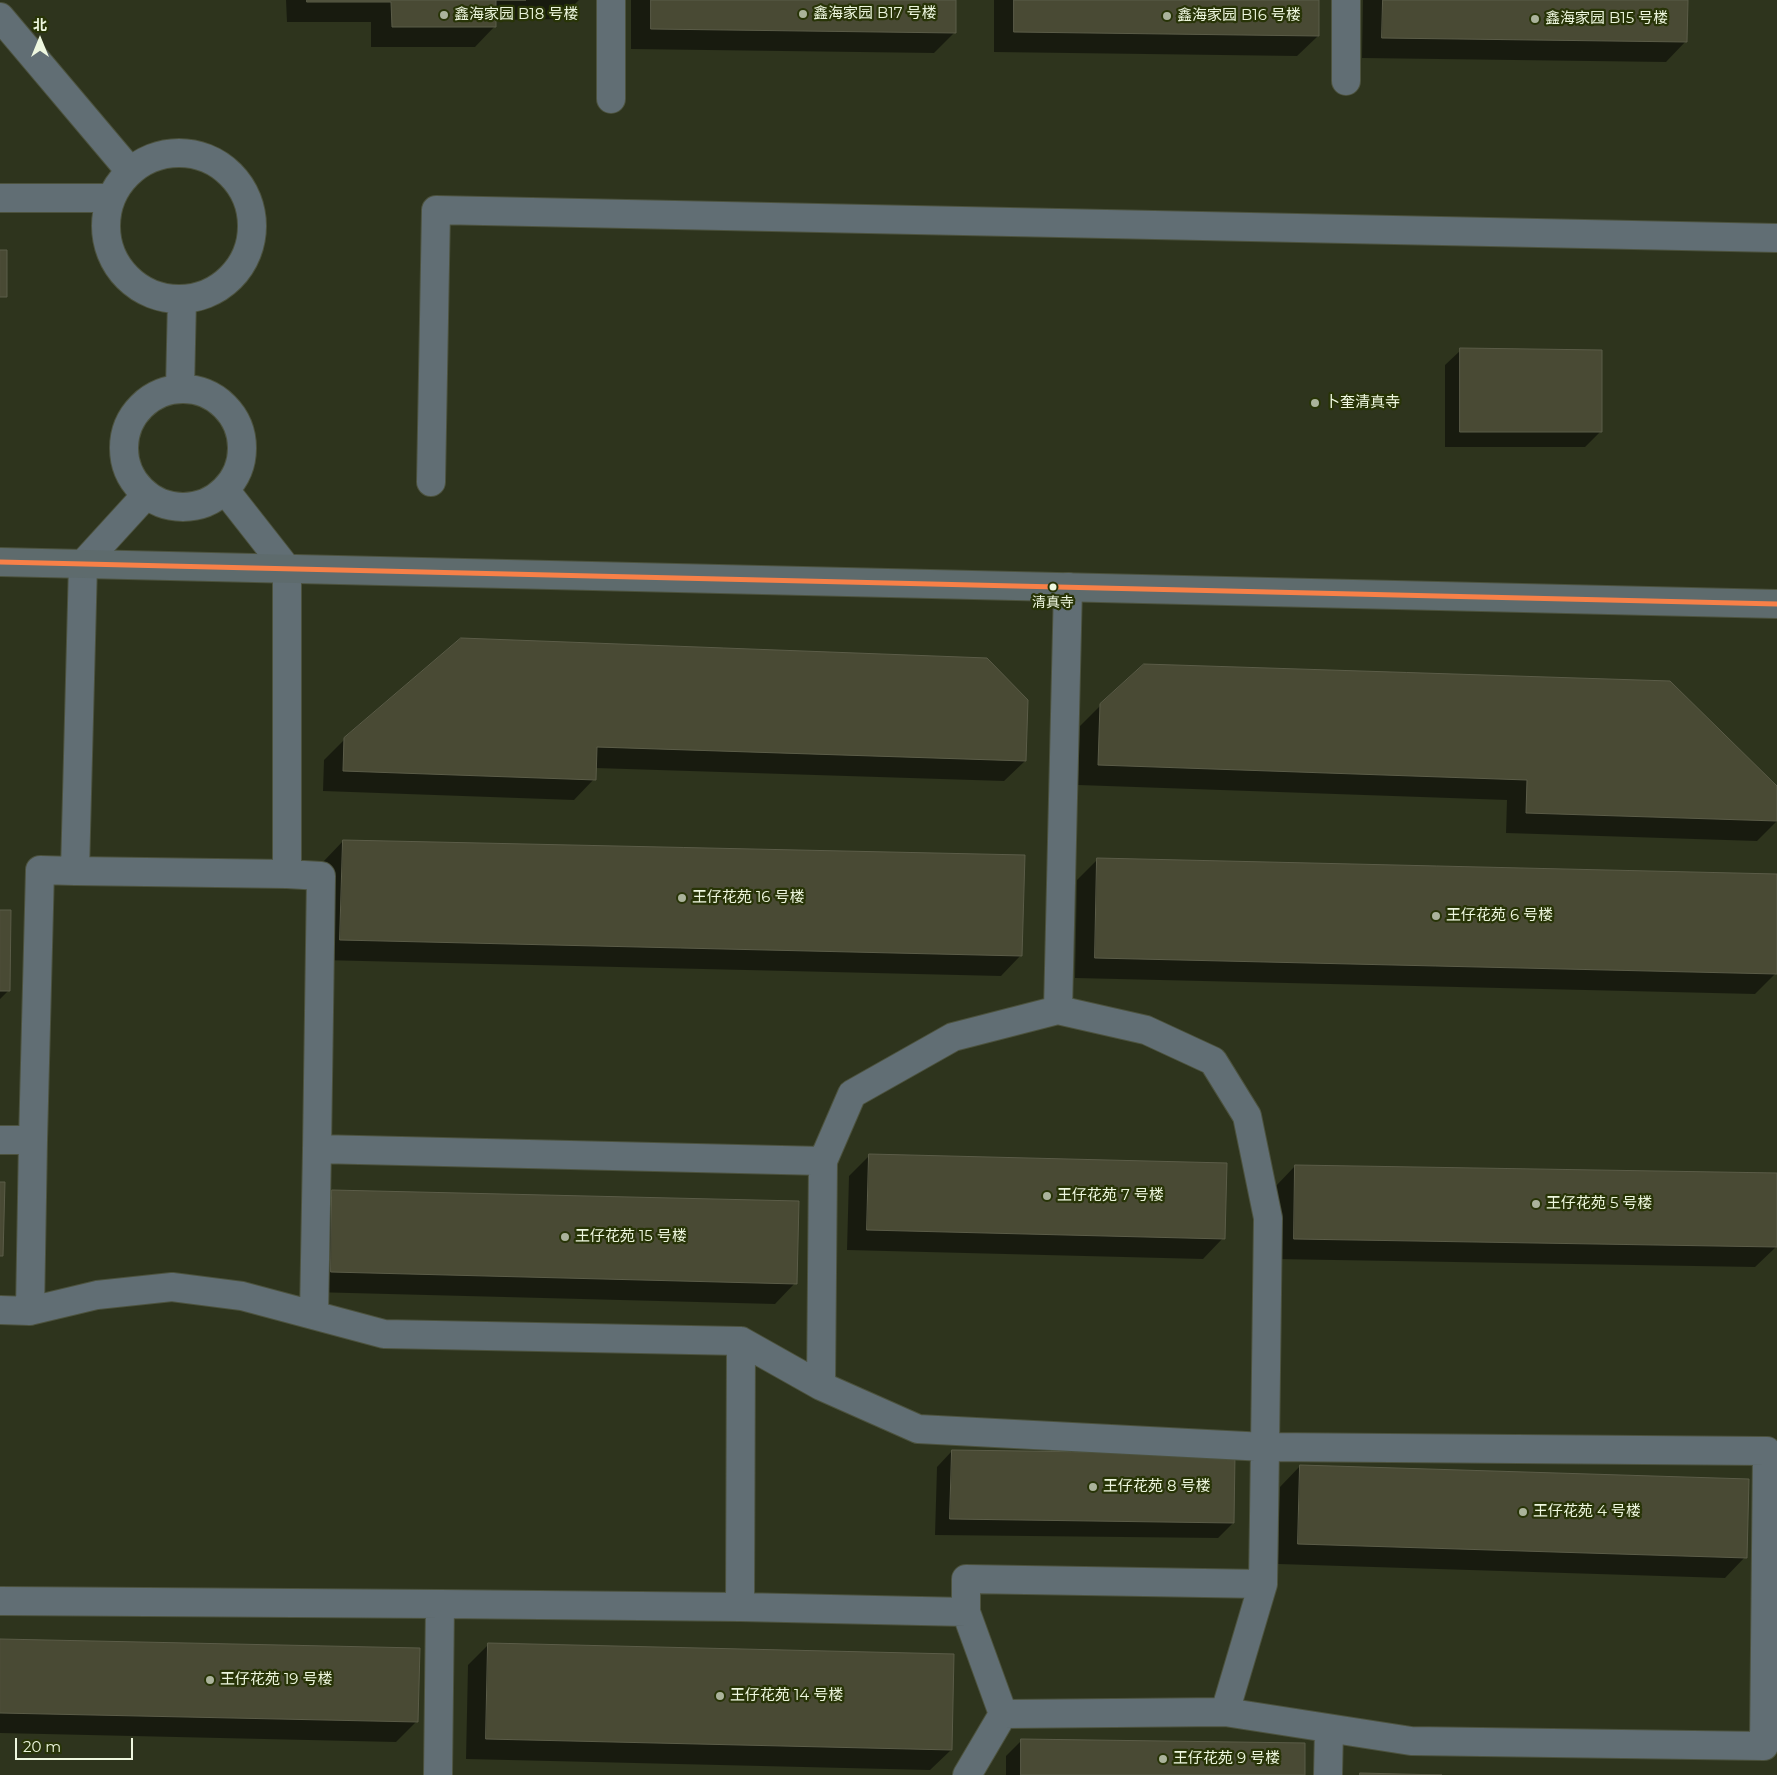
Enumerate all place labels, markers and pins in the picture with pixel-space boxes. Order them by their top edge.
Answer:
place label: 鑫海家园 B17 号楼 [813,5,936,23]
place label: 鑫海家园 B18 号楼 [454,6,578,24]
place label: 鑫海家园 B16 号楼 [1177,7,1301,25]
marker: 鑫海家园 B17 号楼 [797,8,809,20]
marker: 鑫海家园 B18 号楼 [438,9,450,21]
marker: 鑫海家园 B16 号楼 [1161,10,1173,22]
place label: 鑫海家园 B15 号楼 [1545,10,1668,28]
marker: 鑫海家园 B15 号楼 [1529,13,1541,25]
place label: 卜奎清真寺 [1325,394,1400,412]
marker: 卜奎清真寺 [1309,397,1321,409]
marker: 清真寺 [1048,582,1058,592]
place label: 清真寺 [1032,595,1074,611]
place label: 王仔花苑 16 号楼 [692,889,804,907]
marker: 王仔花苑 16 号楼 [676,892,688,904]
place label: 王仔花苑 6 号楼 [1446,907,1553,925]
marker: 王仔花苑 6 号楼 [1430,910,1442,922]
place label: 王仔花苑 7 号楼 [1057,1187,1164,1205]
marker: 王仔花苑 7 号楼 [1041,1190,1053,1202]
place label: 王仔花苑 5 号楼 [1546,1195,1652,1213]
marker: 王仔花苑 5 号楼 [1530,1198,1542,1210]
place label: 王仔花苑 15 号楼 [575,1228,687,1246]
marker: 王仔花苑 15 号楼 [559,1231,571,1243]
place label: 王仔花苑 8 号楼 [1103,1478,1210,1496]
marker: 王仔花苑 8 号楼 [1087,1481,1099,1493]
place label: 王仔花苑 4 号楼 [1533,1503,1641,1521]
marker: 王仔花苑 4 号楼 [1517,1506,1529,1518]
place label: 王仔花苑 19 号楼 [220,1671,332,1689]
marker: 王仔花苑 19 号楼 [204,1674,216,1686]
place label: 王仔花苑 14 号楼 [730,1687,843,1705]
marker: 王仔花苑 14 号楼 [714,1690,726,1702]
place label: 王仔花苑 9 号楼 [1173,1750,1280,1768]
marker: 王仔花苑 9 号楼 [1157,1753,1169,1765]

